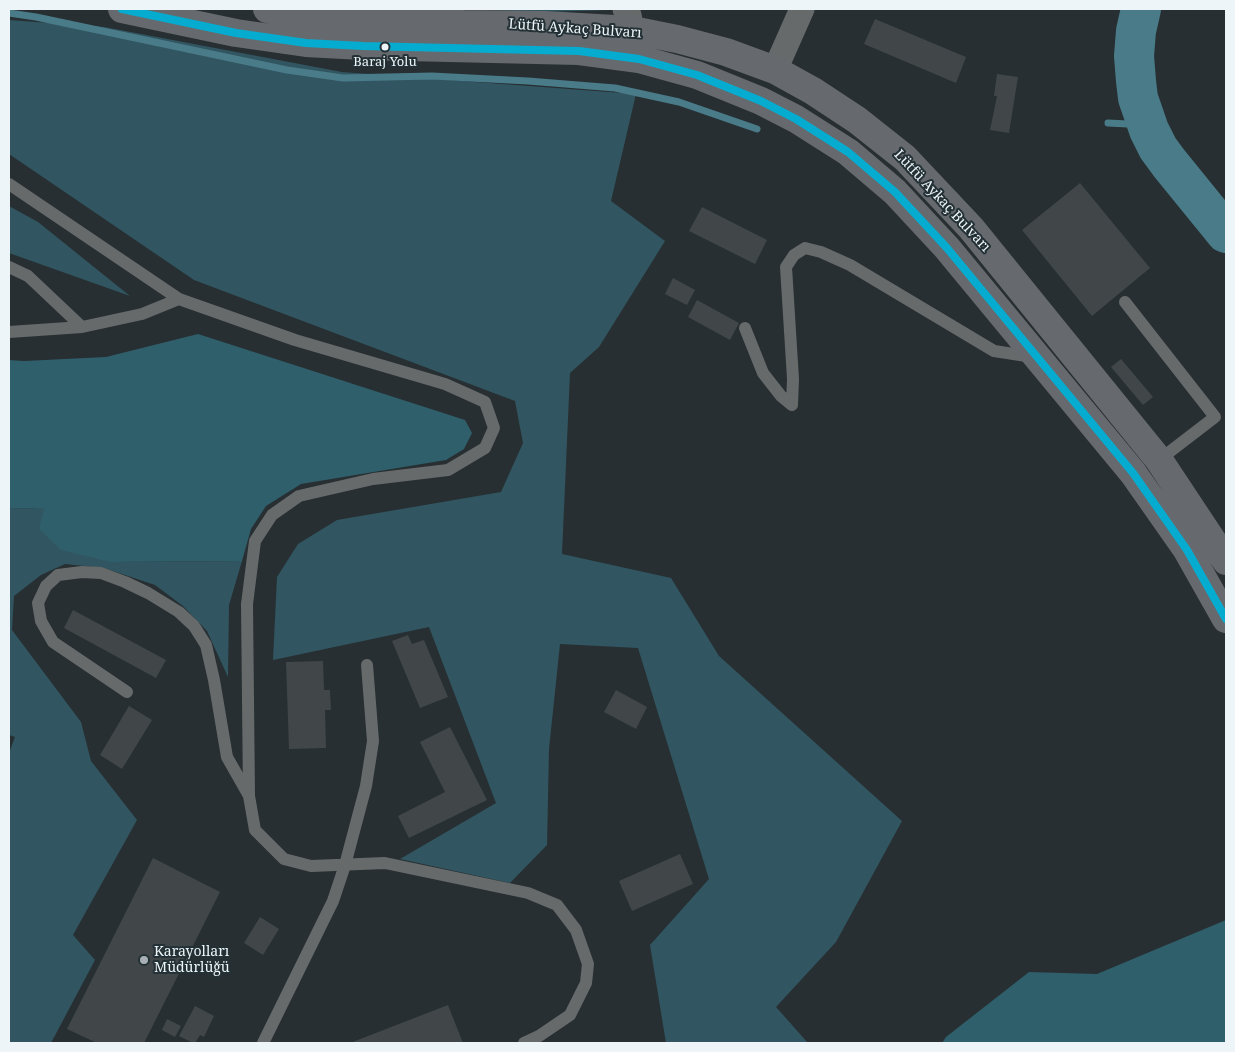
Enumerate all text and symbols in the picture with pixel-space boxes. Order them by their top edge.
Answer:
street label: Lütfü Aykaç Bulvarı [508,16,642,42]
marker: Baraj Yolu [380,42,390,52]
place label: Baraj Yolu [353,54,417,70]
street label: Lütfü Aykaç Bulvarı [890,147,994,255]
place label: Karayolları Müdürlüğü [154,944,230,976]
marker: Karayolları Müdürlüğü [138,954,150,966]

